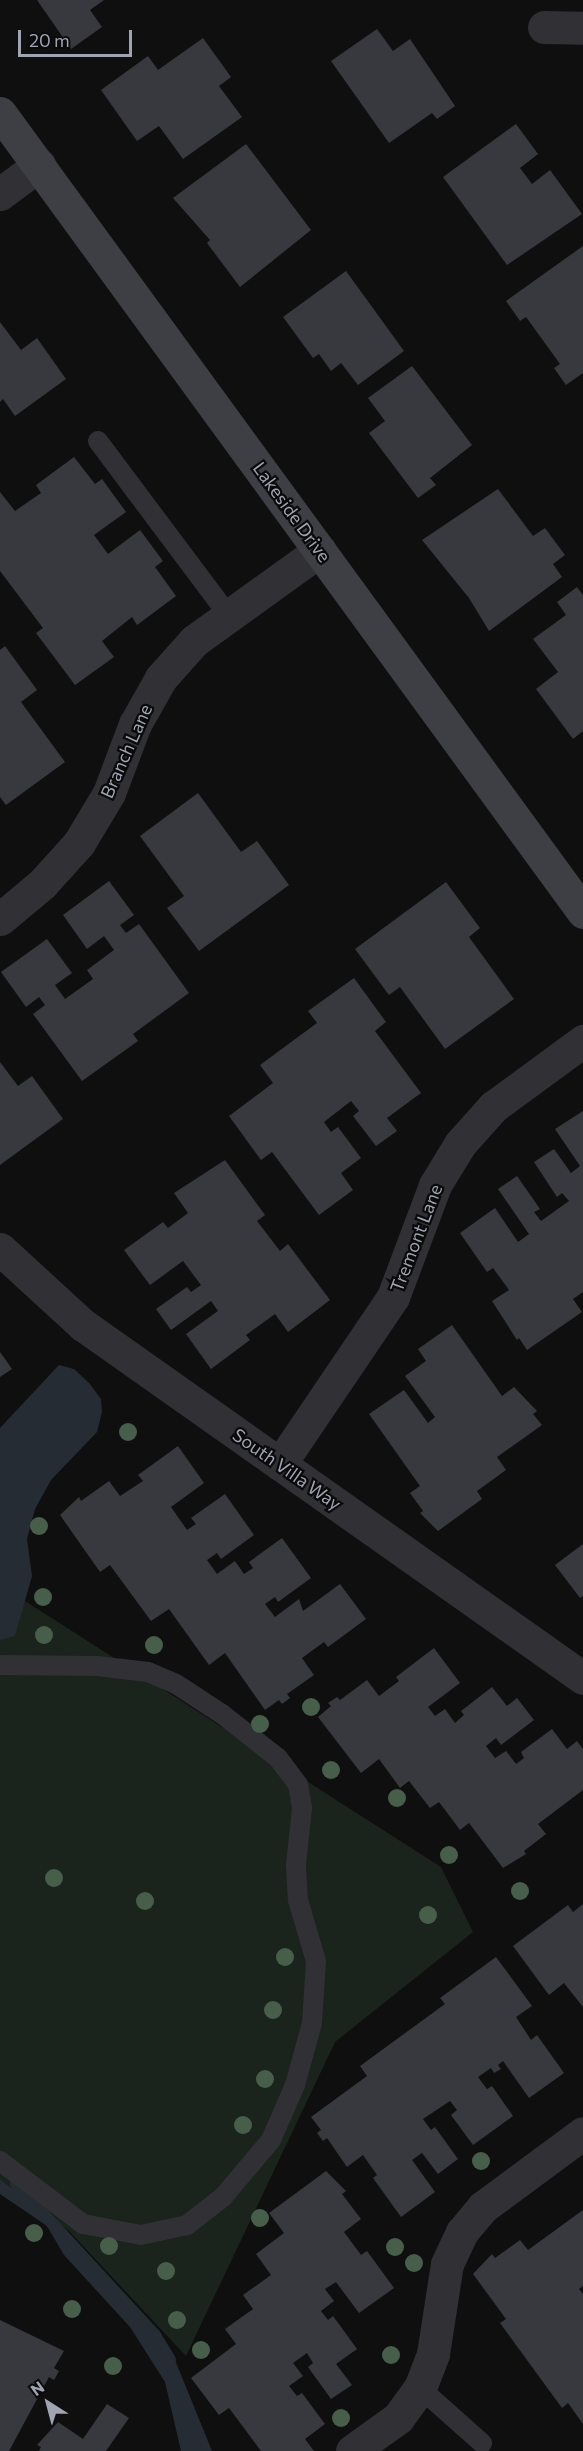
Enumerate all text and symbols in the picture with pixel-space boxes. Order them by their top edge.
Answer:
scale bar [21,18,135,56]
text: 20 m [29,29,70,51]
street label: Lakeside Drive [249,458,335,566]
street label: Branch Lane [96,701,156,801]
street label: Tremont Lane [386,1181,446,1295]
street label: South Villa Way [229,1424,345,1514]
north arrow [18,2373,78,2433]
text: N [27,2377,48,2399]

